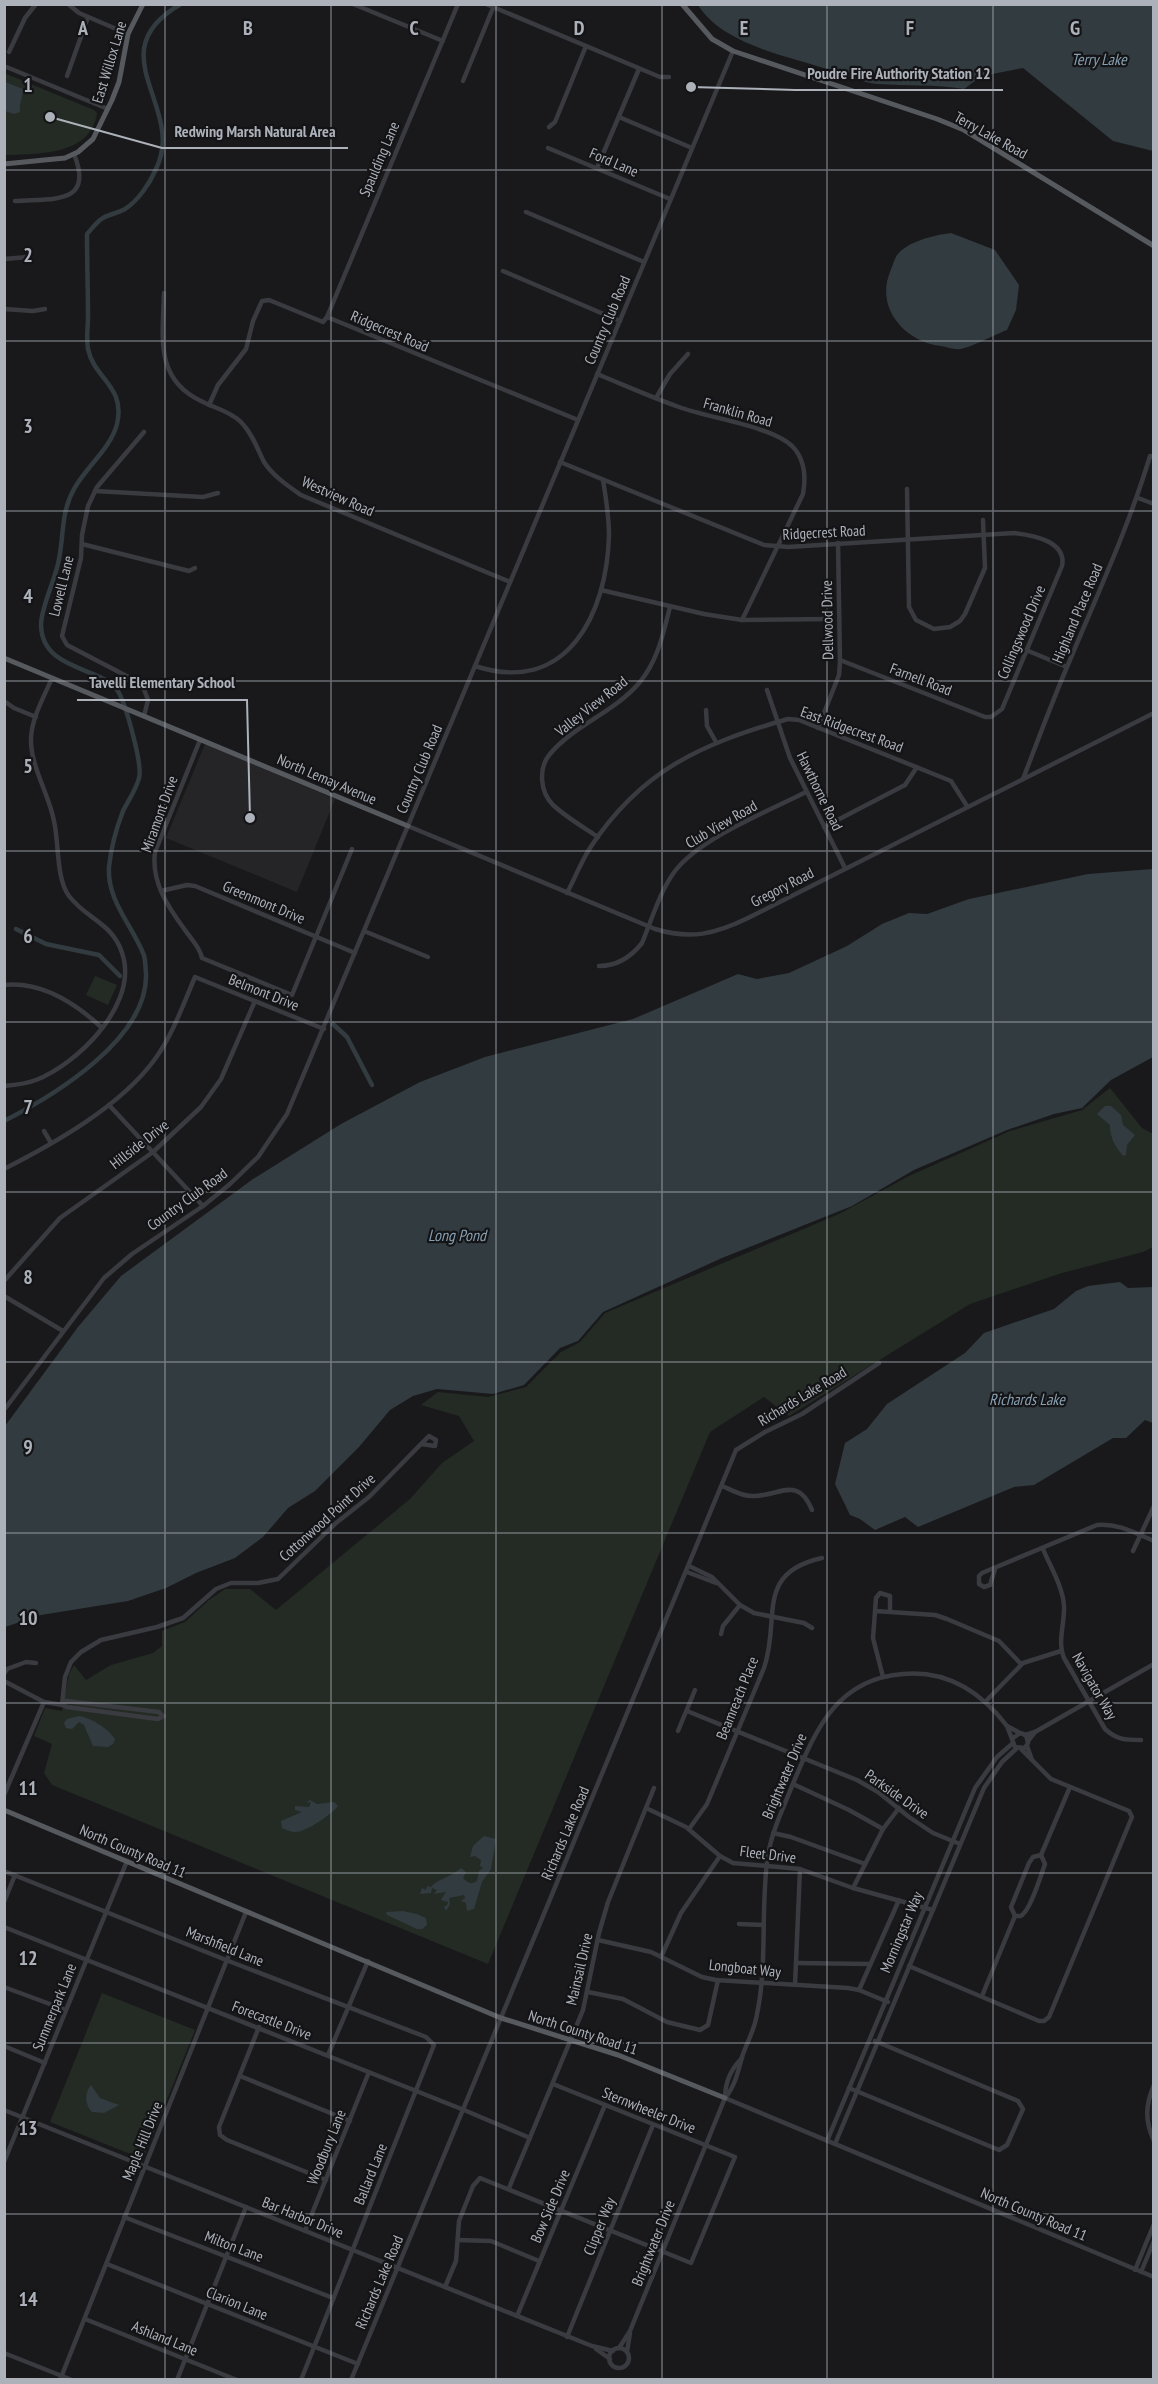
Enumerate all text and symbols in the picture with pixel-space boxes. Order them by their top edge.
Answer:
text: A [77,15,89,41]
text: B [243,15,253,41]
text: C [409,15,419,41]
text: D [574,15,585,41]
text: E [740,15,748,41]
text: F [906,15,914,41]
text: G [1070,15,1080,41]
street label: East Willox Lane [88,19,130,105]
water label: Terry Lake [1071,49,1128,69]
callout: Poudre Fire Authority Station 12 [795,56,1003,90]
text: Poudre Fire Authority Station 12 [807,63,991,83]
text: 1 [23,72,33,98]
street label: Terry Lake Road [951,107,1031,163]
callout: Redwing Marsh Natural Area [162,114,348,148]
street label: Spaulding Lane [355,119,403,199]
text: Redwing Marsh Natural Area [174,121,336,141]
street label: Ford Lane [587,143,641,181]
text: 2 [23,242,33,268]
street label: Country Club Road [580,273,634,367]
street label: Ridgecrest Road [348,306,432,356]
street label: Franklin Road [701,393,775,431]
text: 3 [23,413,33,439]
street label: Westview Road [299,472,377,520]
street label: Ridgecrest Road [782,520,866,544]
street label: Lowell Lane [44,554,78,618]
street label: Highland Place Road [1047,560,1107,666]
street label: Dellwood Drive [817,580,837,660]
street label: Collingswood Drive [993,582,1049,682]
text: 4 [23,583,33,609]
street label: Farnell Road [887,659,955,699]
callout: Tavelli Elementary School [77,666,247,700]
text: Tavelli Elementary School [89,672,235,692]
street label: Valley View Road [550,672,631,741]
street label: East Ridgecrest Road [798,702,906,756]
street label: Country Club Road [392,722,446,816]
street label: Hawthorne Road [793,748,847,834]
street label: North Lemay Avenue [274,749,380,809]
text: 5 [23,753,33,779]
street label: Miramont Drive [136,773,182,855]
street label: Club View Road [682,796,760,852]
street label: Gregory Road [747,863,817,911]
street label: Greenmont Drive [220,876,308,928]
text: 6 [23,923,33,949]
street label: Belmont Drive [226,969,302,1015]
text: 7 [23,1094,33,1120]
street label: Hillside Drive [106,1115,172,1173]
street label: Country Club Road [143,1163,231,1235]
water label: Long Pond [428,1225,488,1245]
text: 8 [23,1264,33,1290]
street label: Richards Lake Road [754,1362,850,1430]
water label: Richards Lake [989,1389,1066,1409]
text: 9 [23,1434,33,1460]
street label: Cottonwood Point Drive [275,1469,379,1565]
text: 10 [18,1605,38,1631]
street label: Navigator Way [1068,1649,1122,1723]
street label: Beamreach Place [712,1654,762,1742]
street label: Brightwater Drive [757,1730,811,1822]
street label: Parkside Drive [861,1765,933,1823]
text: 11 [18,1775,38,1801]
street label: Richards Lake Road [537,1783,593,1883]
street label: North County Road 11 [77,1820,189,1882]
street label: Fleet Drive [739,1841,797,1867]
street label: Morningstar Way [875,1888,927,1976]
street label: Marshfield Lane [183,1922,267,1970]
street label: Mainsail Drive [561,1931,597,2007]
text: 12 [18,1945,38,1971]
street label: Longboat Way [708,1955,782,1981]
street label: Summerpark Lane [28,1960,80,2054]
street label: Forecastle Drive [230,1996,314,2044]
street label: North County Road 11 [526,2005,640,2059]
street label: Sternwheeler Drive [599,2083,699,2137]
street label: Maple Hill Drive [118,2099,166,2183]
street label: Woodbury Lane [302,2107,350,2187]
text: 13 [18,2115,38,2141]
street label: Ballard Lane [349,2140,391,2208]
street label: Bow Side Drive [526,2166,574,2246]
street label: North County Road 11 [978,2183,1090,2245]
street label: Bar Harbor Drive [260,2192,346,2242]
street label: Clipper Way [579,2194,619,2258]
street label: Brightwater Drive [627,2197,679,2289]
street label: Milton Lane [202,2226,266,2266]
street label: Richards Lake Road [351,2232,407,2332]
street label: Clarion Lane [203,2282,271,2324]
text: 14 [18,2286,38,2312]
street label: Ashland Lane [129,2316,201,2360]

